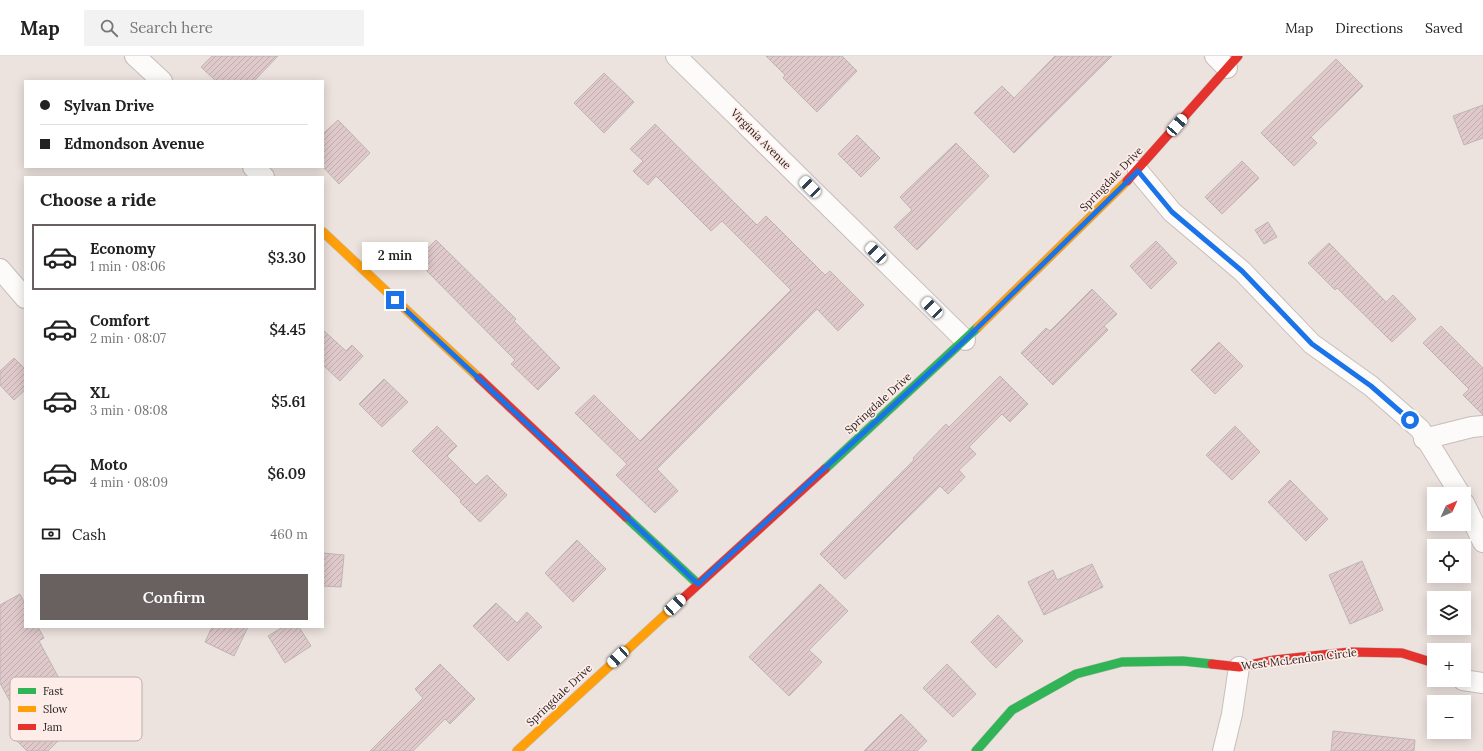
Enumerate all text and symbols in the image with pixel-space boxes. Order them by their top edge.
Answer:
search box [84,10,364,46]
text: Map [20,16,60,40]
icon: search [98,17,120,39]
text: Search here [130,18,213,37]
text: Map [1285,19,1313,37]
text: Directions [1335,19,1403,37]
text: Saved [1425,19,1463,37]
text: Sylvan Drive [64,96,154,115]
street label: Virginia Avenue [727,105,794,172]
car [1165,112,1189,138]
text: Edmondson Avenue [64,134,204,153]
street label: Springdale Drive [1076,144,1146,214]
car [797,174,823,200]
text: Choose a ride [40,188,156,211]
icon: car [42,239,78,275]
text: Economy [90,239,155,258]
car [863,240,889,266]
callout: 2 min [362,242,428,270]
text: 2 min [378,247,412,264]
text: $3.30 [268,248,306,267]
text: 1 min · 08:06 [90,258,166,275]
route end [386,291,404,309]
car [919,295,945,321]
icon: car [42,311,78,347]
text: Comfort [90,311,150,330]
text: $4.45 [269,320,306,339]
text: 2 min · 08:07 [90,330,166,347]
street label: Springdale Drive [842,369,914,437]
icon: car [42,383,78,419]
text: XL [90,383,110,402]
text: $5.61 [271,392,306,411]
text: 3 min · 08:08 [90,402,168,419]
route start [1401,411,1419,429]
icon: car [42,455,78,491]
text: Moto [90,455,127,474]
text: $6.09 [267,464,306,483]
text: 4 min · 08:09 [90,474,168,491]
north arrow [1427,487,1471,531]
map controls [1427,487,1471,739]
icon: cash [40,523,62,545]
text: Cash [72,525,106,544]
text: 460 m [270,526,308,543]
button: locate [1427,539,1471,583]
button: Confirm [40,574,308,620]
button: layers [1427,591,1471,635]
car [662,592,688,618]
button: + [1427,643,1471,687]
car [605,644,631,670]
street label: West McLendon Circle [1240,645,1358,673]
street label: Springdale Drive [523,661,595,729]
legend [10,677,142,741]
text: Fast [43,684,64,698]
button: − [1427,695,1471,739]
text: Slow [43,702,68,716]
text: Jam [42,720,63,734]

